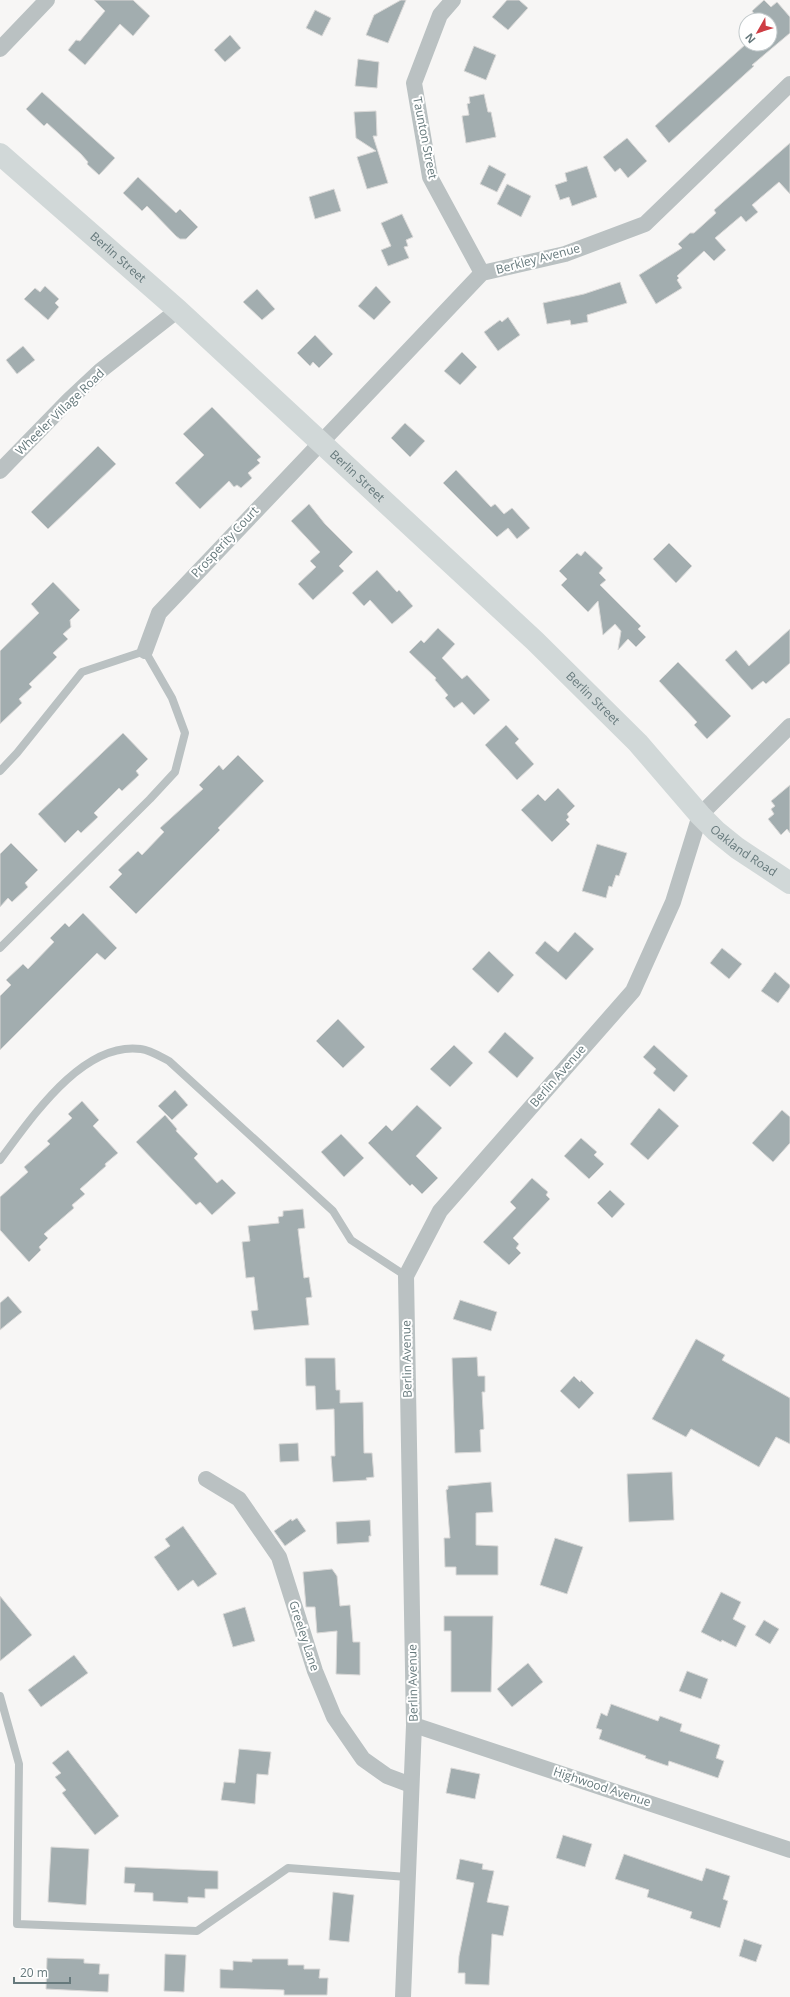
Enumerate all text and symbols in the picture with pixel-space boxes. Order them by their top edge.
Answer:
north arrow [738,12,778,52]
text: N [741,30,758,47]
street label: Taunton Street [409,95,442,181]
street label: Berlin Street [87,228,150,286]
street label: Berkley Avenue [494,239,582,278]
street label: Wheeler Village Road [11,365,108,459]
street label: Berlin Street [326,446,389,506]
street label: Prosperity Court [187,502,262,581]
street label: Berlin Street [563,667,624,728]
street label: Oakland Road [707,821,780,880]
street label: Berlin Avenue [526,1041,590,1111]
street label: Berlin Avenue [397,1320,416,1398]
street label: Greeley Lane [285,1598,324,1673]
street label: Berlin Avenue [403,1644,422,1722]
street label: Highwood Avenue [551,1763,653,1810]
scale bar [14,1959,70,1985]
text: 20 m [20,1964,48,1981]

